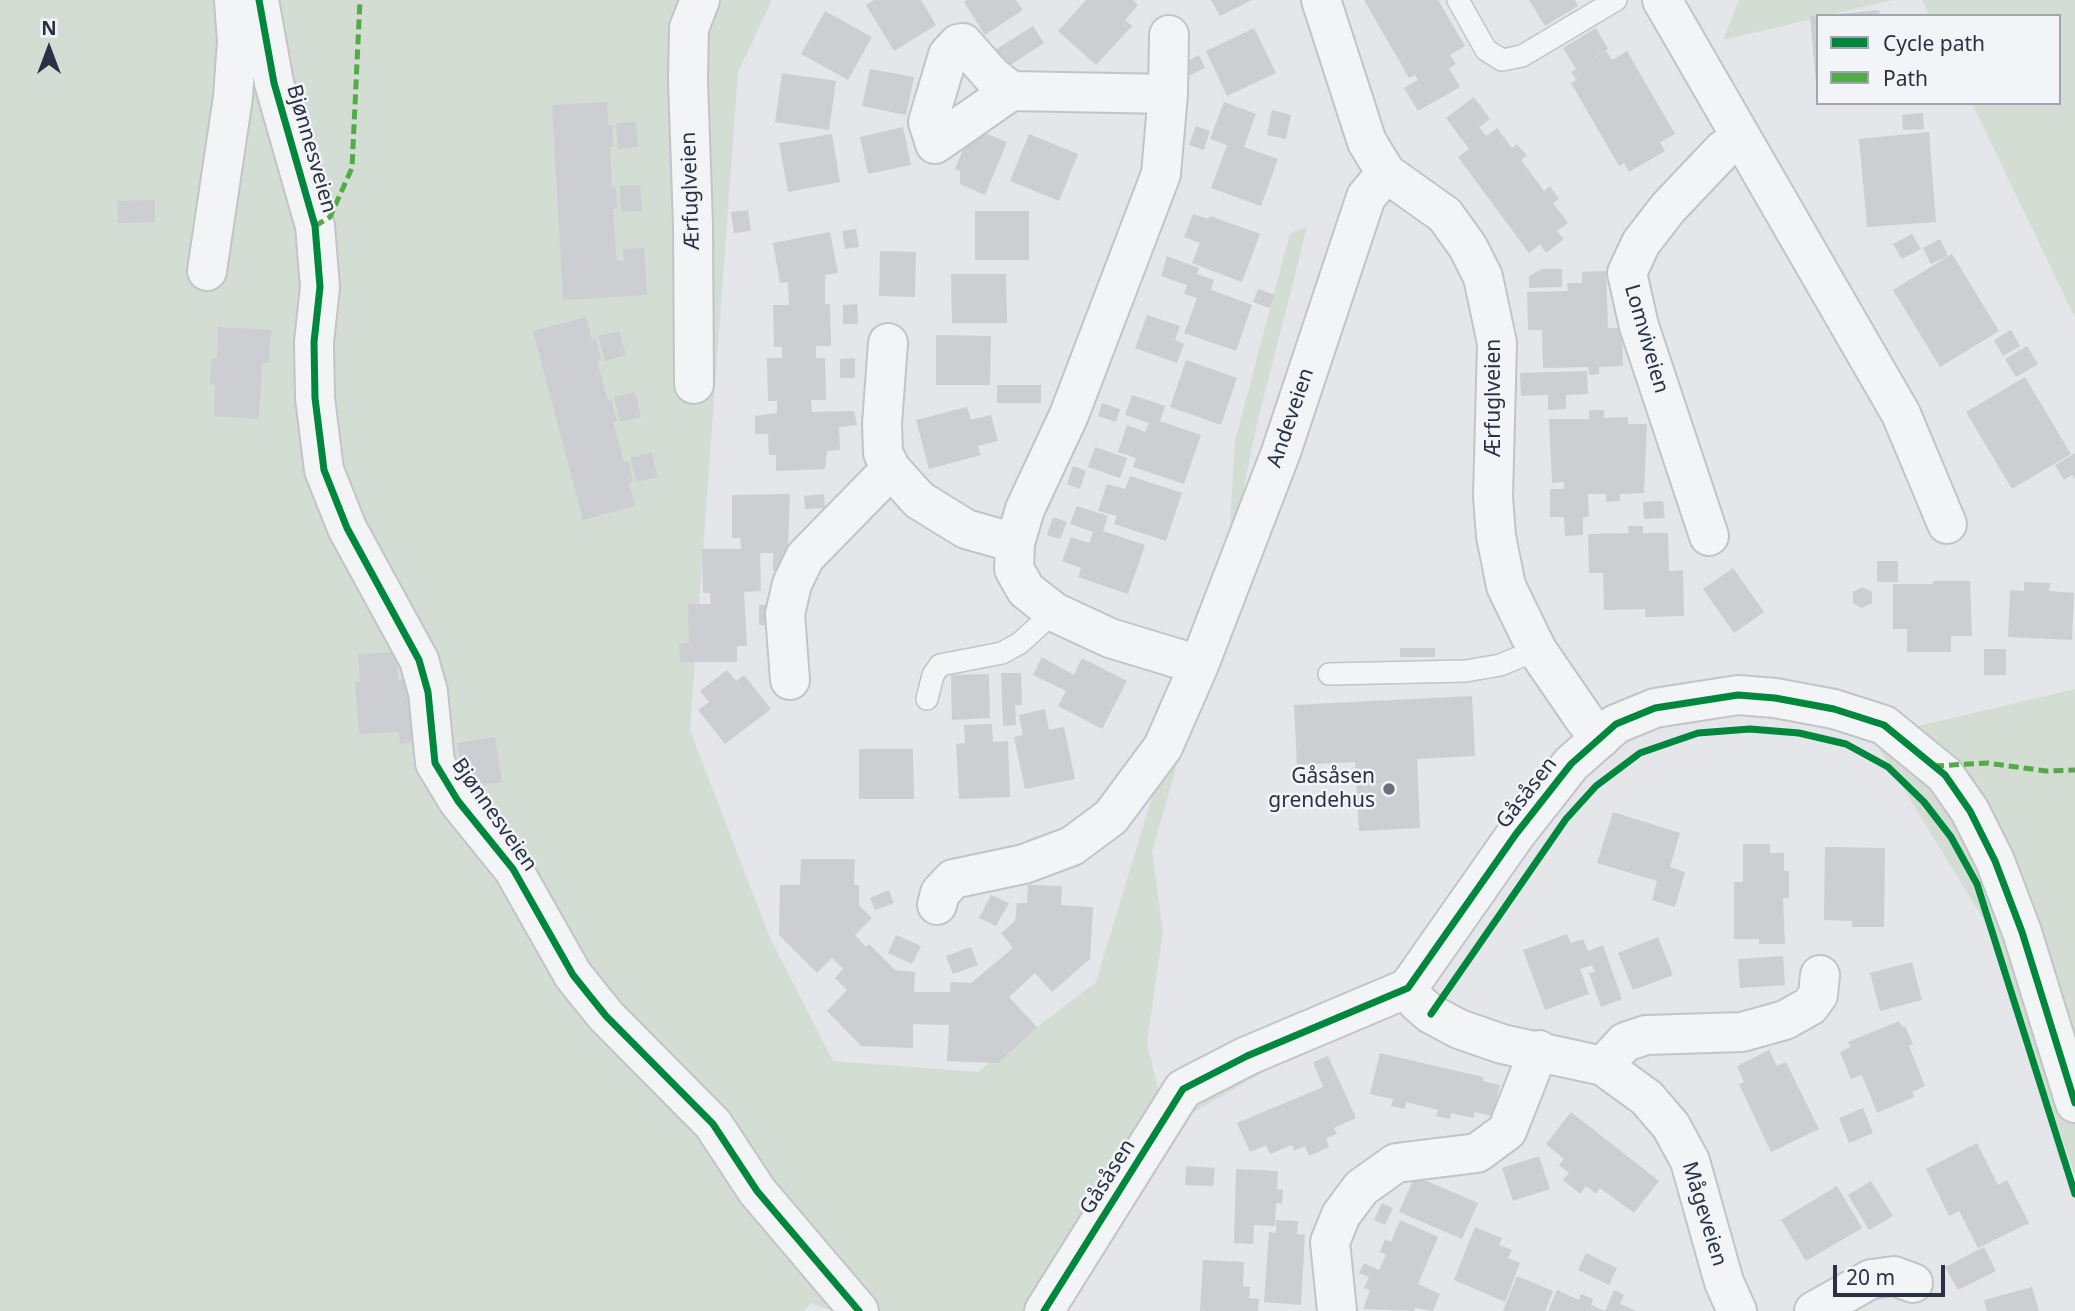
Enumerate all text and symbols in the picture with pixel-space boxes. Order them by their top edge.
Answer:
north arrow [14,14,84,84]
legend [1816,14,2061,105]
text: N [41,15,57,41]
text: Cycle path [1883,29,1985,57]
text: Path [1883,64,1928,92]
street label: Bjønnesveien [281,82,341,216]
street label: Ærfuglveien [676,131,706,251]
street label: Lomviveien [1618,282,1674,396]
street label: Ærfuglveien [1481,339,1507,457]
street label: Andeveien [1262,365,1320,471]
street label: Gåsåsen [1491,752,1563,834]
street label: Bjønnesveien [446,754,542,876]
place label: Gåsåsen grendehus [1268,764,1375,814]
marker: Gåsåsen grendehus [1381,781,1397,797]
street label: Gåsåsen [1075,1135,1141,1219]
street label: Mågeveien [1676,1159,1732,1269]
scale bar [1837,1252,1949,1296]
text: 20 m [1846,1263,1895,1291]

